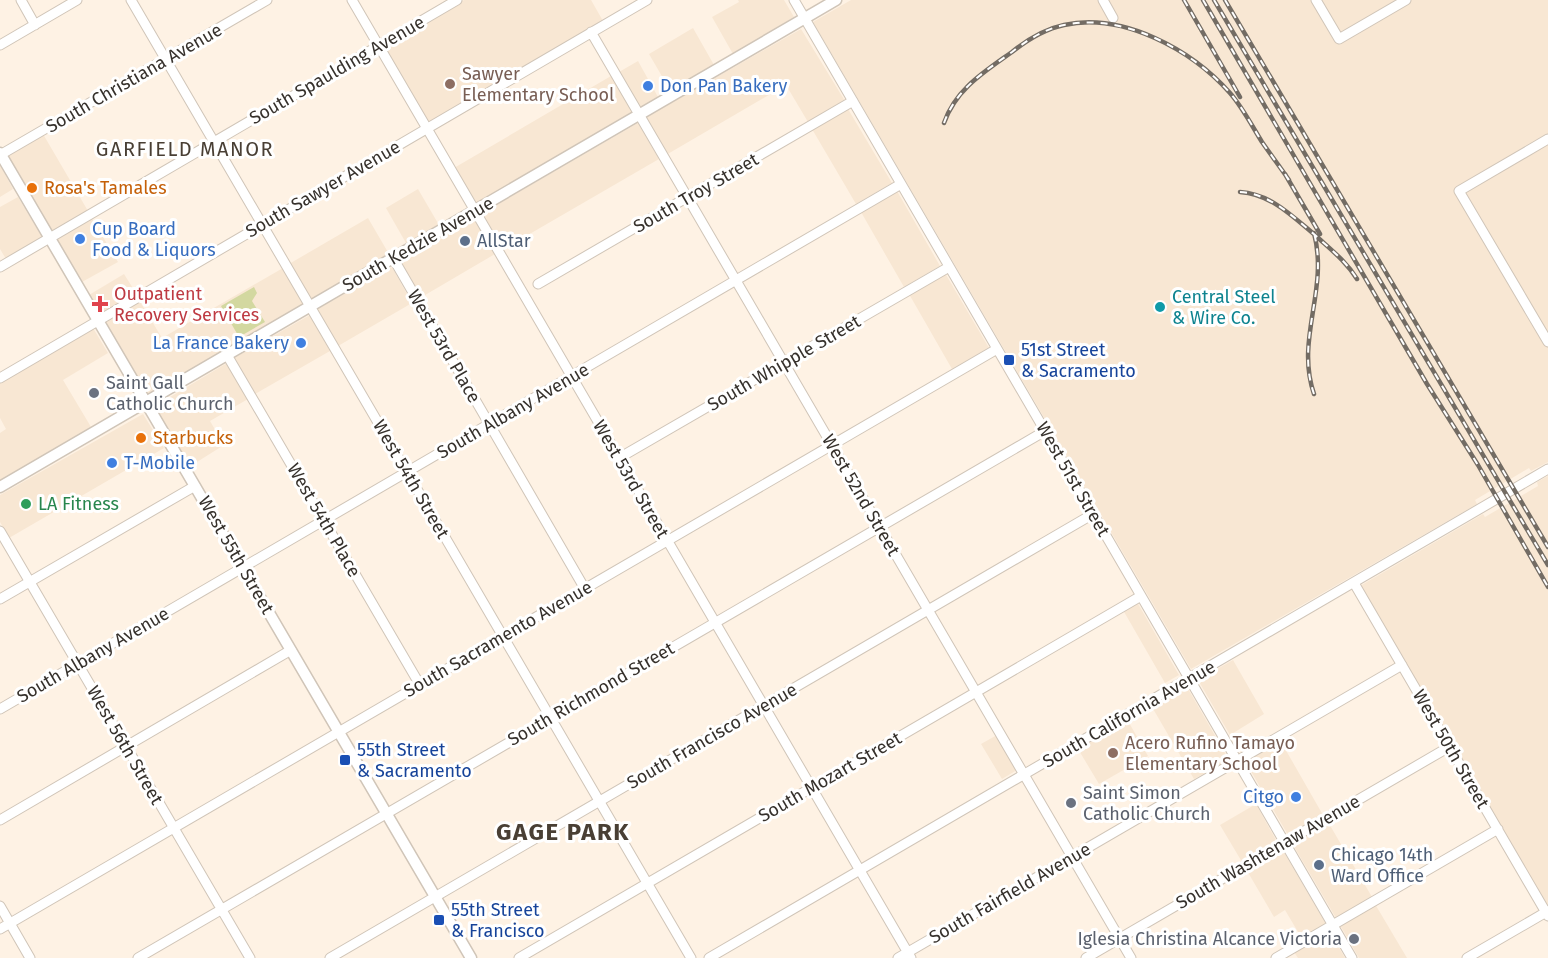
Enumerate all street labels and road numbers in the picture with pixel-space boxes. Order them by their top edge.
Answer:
street label: South Spaulding Avenue [245,11,429,129]
street label: South Christiana Avenue [42,19,226,137]
street label: South Sawyer Avenue [242,136,404,242]
street label: South Troy Street [630,148,763,238]
street label: South Kedzie Avenue [339,192,497,296]
street label: West 53rd Place [403,285,485,407]
street label: South Whipple Street [704,310,865,416]
street label: South Albany Avenue [433,358,593,464]
street label: West 54th Street [368,416,454,543]
street label: West 53rd Street [588,416,674,542]
street label: West 51st Street [1031,418,1115,541]
street label: West 52nd Street [817,430,905,560]
street label: West 54th Place [283,459,365,581]
street label: West 55th Street [193,492,279,618]
street label: South Sacramento Avenue [400,576,596,702]
street label: South Albany Avenue [13,602,173,708]
street label: South Richmond Street [504,637,679,751]
street label: South California Avenue [1039,656,1219,772]
street label: South Francisco Avenue [623,678,801,794]
street label: West 56th Street [82,682,168,809]
street label: West 50th Street [1408,686,1494,813]
street label: South Mozart Street [755,727,906,827]
street label: South Washtenaw Avenue [1172,790,1364,914]
street label: South Fairfield Avenue [925,838,1095,948]

